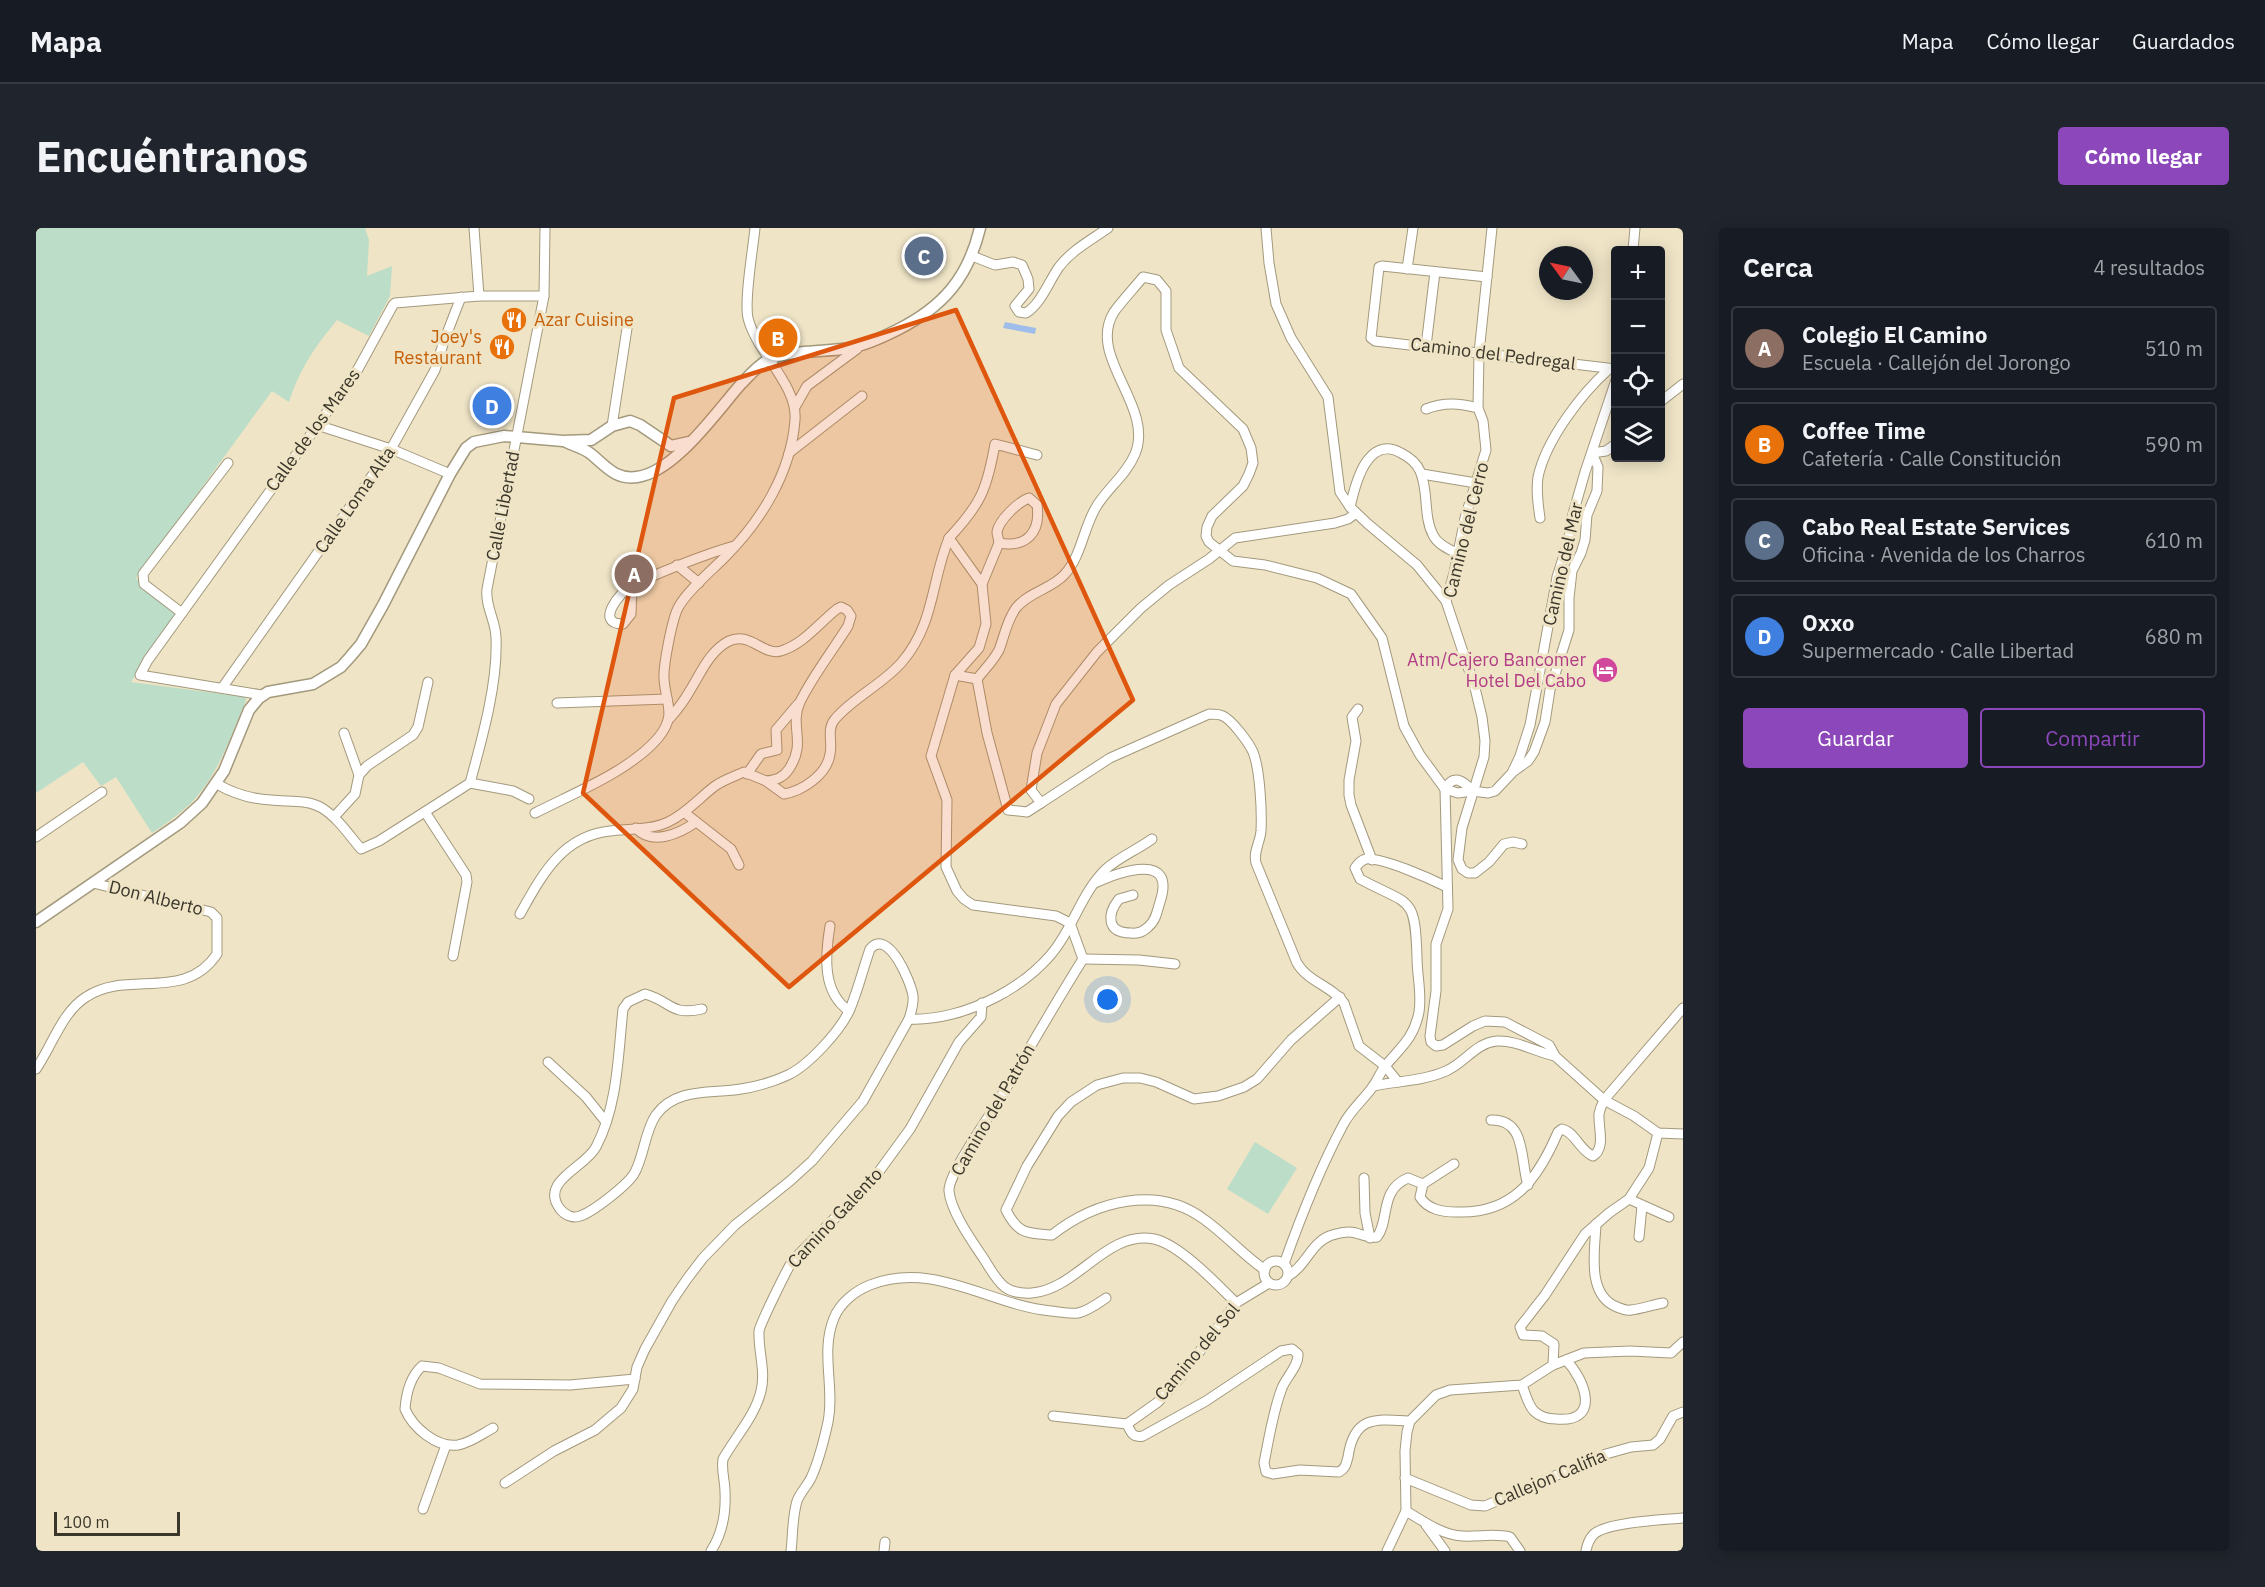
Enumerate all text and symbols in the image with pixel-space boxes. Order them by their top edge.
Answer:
text: Mapa [30,23,102,60]
text: Mapa [1902,27,1953,55]
text: Cómo llegar [1986,27,2099,55]
text: Guardados [2132,27,2235,55]
button: Cómo llegar [2058,127,2229,185]
text: Encuéntranos [36,129,308,184]
pin: C [904,234,944,279]
north arrow [1539,246,1593,300]
map controls [1611,246,1665,462]
button: + [1611,246,1665,300]
text: Cerca [1743,250,1813,284]
text: 4 resultados [2093,254,2205,281]
button: − [1611,300,1665,354]
restaurant icon: Azar Cuisine [499,305,529,335]
place label: Azar Cuisine [534,308,634,331]
pin: B [758,316,798,360]
text: Colegio El Camino [1802,320,1987,349]
place label: Joey's Restaurant [393,325,482,369]
restaurant icon: Joey's Restaurant [487,332,517,362]
street label: Camino del Pedregal [1409,332,1577,375]
text: A [1758,335,1771,362]
text: 510 m [2145,335,2203,362]
text: Escuela · Callejón del Jorongo [1802,349,2071,376]
button: locate [1611,354,1665,408]
street label: Calle de los Mares [260,364,365,496]
pin: D [472,384,512,429]
button: layers [1611,408,1665,462]
text: Coffee Time [1802,416,1926,445]
text: B [1758,431,1771,458]
text: 590 m [2145,431,2203,458]
street label: Calle Loma Alta [309,441,400,558]
text: Cafetería · Calle Constitución [1802,445,2062,472]
street label: Calle Libertad [481,449,524,563]
street label: Camino del Cerro [1438,460,1494,600]
street label: Camino del Mar [1537,500,1588,628]
text: Cabo Real Estate Services [1802,512,2070,541]
text: C [1758,527,1771,554]
text: 610 m [2145,527,2203,554]
text: Oficina · Avenida de los Charros [1802,541,2085,568]
pin: A [614,552,654,596]
text: Oxxo [1802,608,1854,637]
text: D [1758,623,1771,650]
text: 680 m [2145,623,2203,650]
text: Supermercado · Calle Libertad [1802,637,2074,664]
place label: Atm/Cajero Bancomer Hotel Del Cabo [1407,648,1586,692]
hotel icon: Atm/Cajero Bancomer Hotel Del Cabo [1590,655,1620,685]
button: Guardar [1743,708,1968,768]
button: Compartir [1980,708,2205,768]
street label: Don Alberto [107,875,206,920]
your location [1093,985,1122,1014]
street label: Camino del Patrón [945,1040,1040,1180]
street label: Camino Galento [782,1163,887,1273]
street label: Camino del Sol [1149,1298,1244,1405]
street label: Callejon Califia [1490,1443,1610,1511]
scale bar [54,1509,180,1536]
text: 100 m [63,1512,110,1532]

